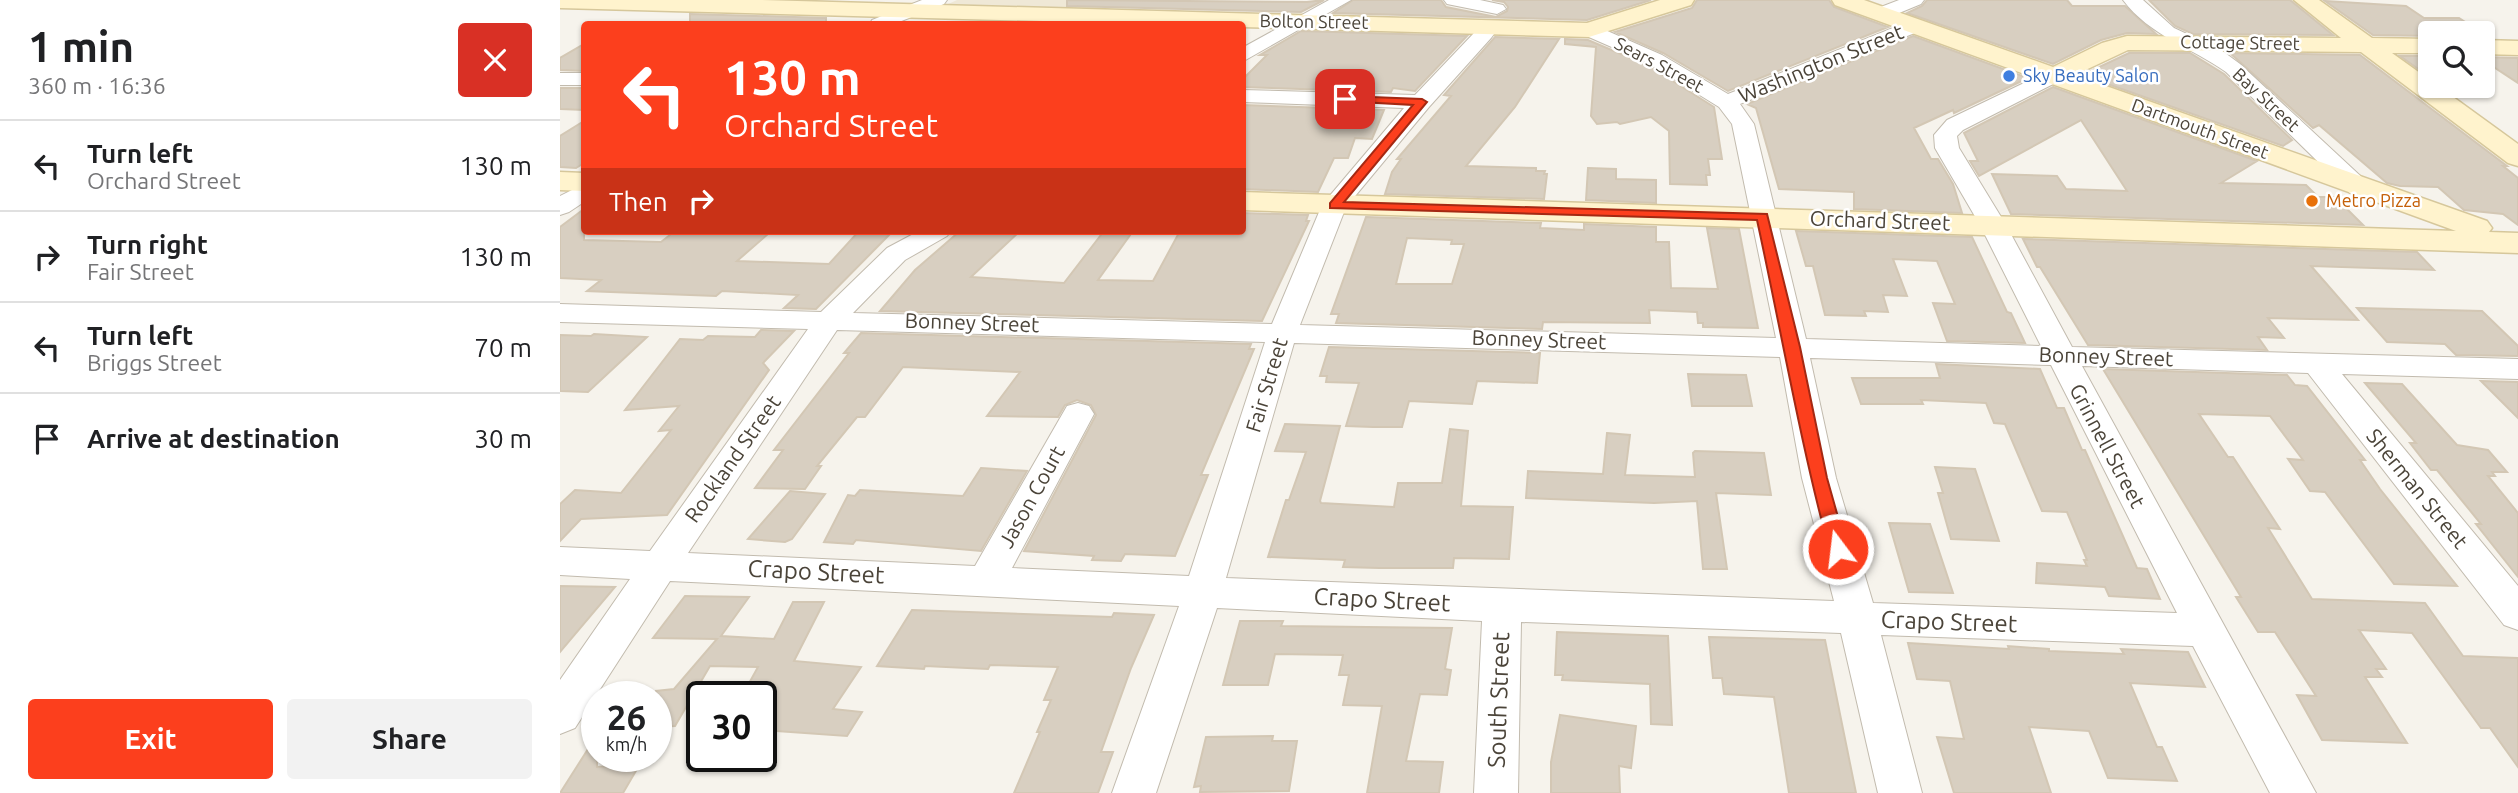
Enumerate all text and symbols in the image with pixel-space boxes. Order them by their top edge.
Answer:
street label: Bolton Street [1259,10,1369,32]
street label: Washington Street [1735,19,1907,107]
map controls [2418,21,2495,98]
button: search [2418,21,2495,98]
text: 1 min [28,23,134,70]
button: close [458,23,532,97]
street label: Cottage Street [2180,31,2300,53]
street label: Sears Street [1612,32,1707,96]
icon: left [609,49,700,140]
text: 130 m [724,49,861,104]
street label: Bay Street [2229,63,2304,135]
place label: Sky Beauty Salon [2023,65,2159,85]
marker: Sky Beauty Salon [2001,68,2017,84]
pin [1315,69,1375,129]
text: 360 m · 16:36 [28,73,166,98]
icon: arrive [1326,80,1364,118]
street label: Dartmouth Street [2129,94,2271,162]
text: Orchard Street [724,107,938,143]
text: Turn left [87,139,193,168]
icon: left [28,147,66,185]
text: 130 m [460,151,532,180]
text: Orchard Street [87,168,241,193]
icon: right [682,182,720,220]
text: Then [609,187,668,216]
place label: Metro Pizza [2326,190,2421,210]
marker: Metro Pizza [2304,193,2320,209]
street label: Orchard Street [1809,206,1951,234]
text: Turn right [87,230,208,259]
icon: right [28,238,66,276]
text: 130 m [460,242,532,271]
text: Fair Street [87,259,194,284]
street label: Bonney Street [904,308,1040,336]
text: Turn left [87,321,193,350]
street label: Bonney Street [1471,325,1607,353]
icon: left [28,329,66,367]
text: 70 m [474,333,532,362]
street label: Fair Street [1240,335,1292,435]
street label: Bonney Street [2038,342,2174,370]
text: Briggs Street [87,350,222,375]
street label: Grinnell Street [2065,379,2151,512]
street label: Rockland Street [679,390,785,527]
icon: arrive [28,420,66,458]
text: Arrive at destination [87,424,340,453]
text: 30 m [474,424,532,453]
street label: Sherman Street [2362,424,2473,553]
street label: Jason Court [993,441,1069,552]
position arrow [1801,512,1875,586]
street label: Crapo Street [747,554,886,589]
street label: Crapo Street [1313,582,1452,617]
street label: Crapo Street [1880,606,2018,637]
street label: South Street [1483,631,1514,768]
speed limit sign: 30 [686,681,777,772]
text: 26 [607,697,646,737]
button: Exit [28,699,273,779]
button: Share [287,699,532,779]
text: km/h [606,734,647,754]

